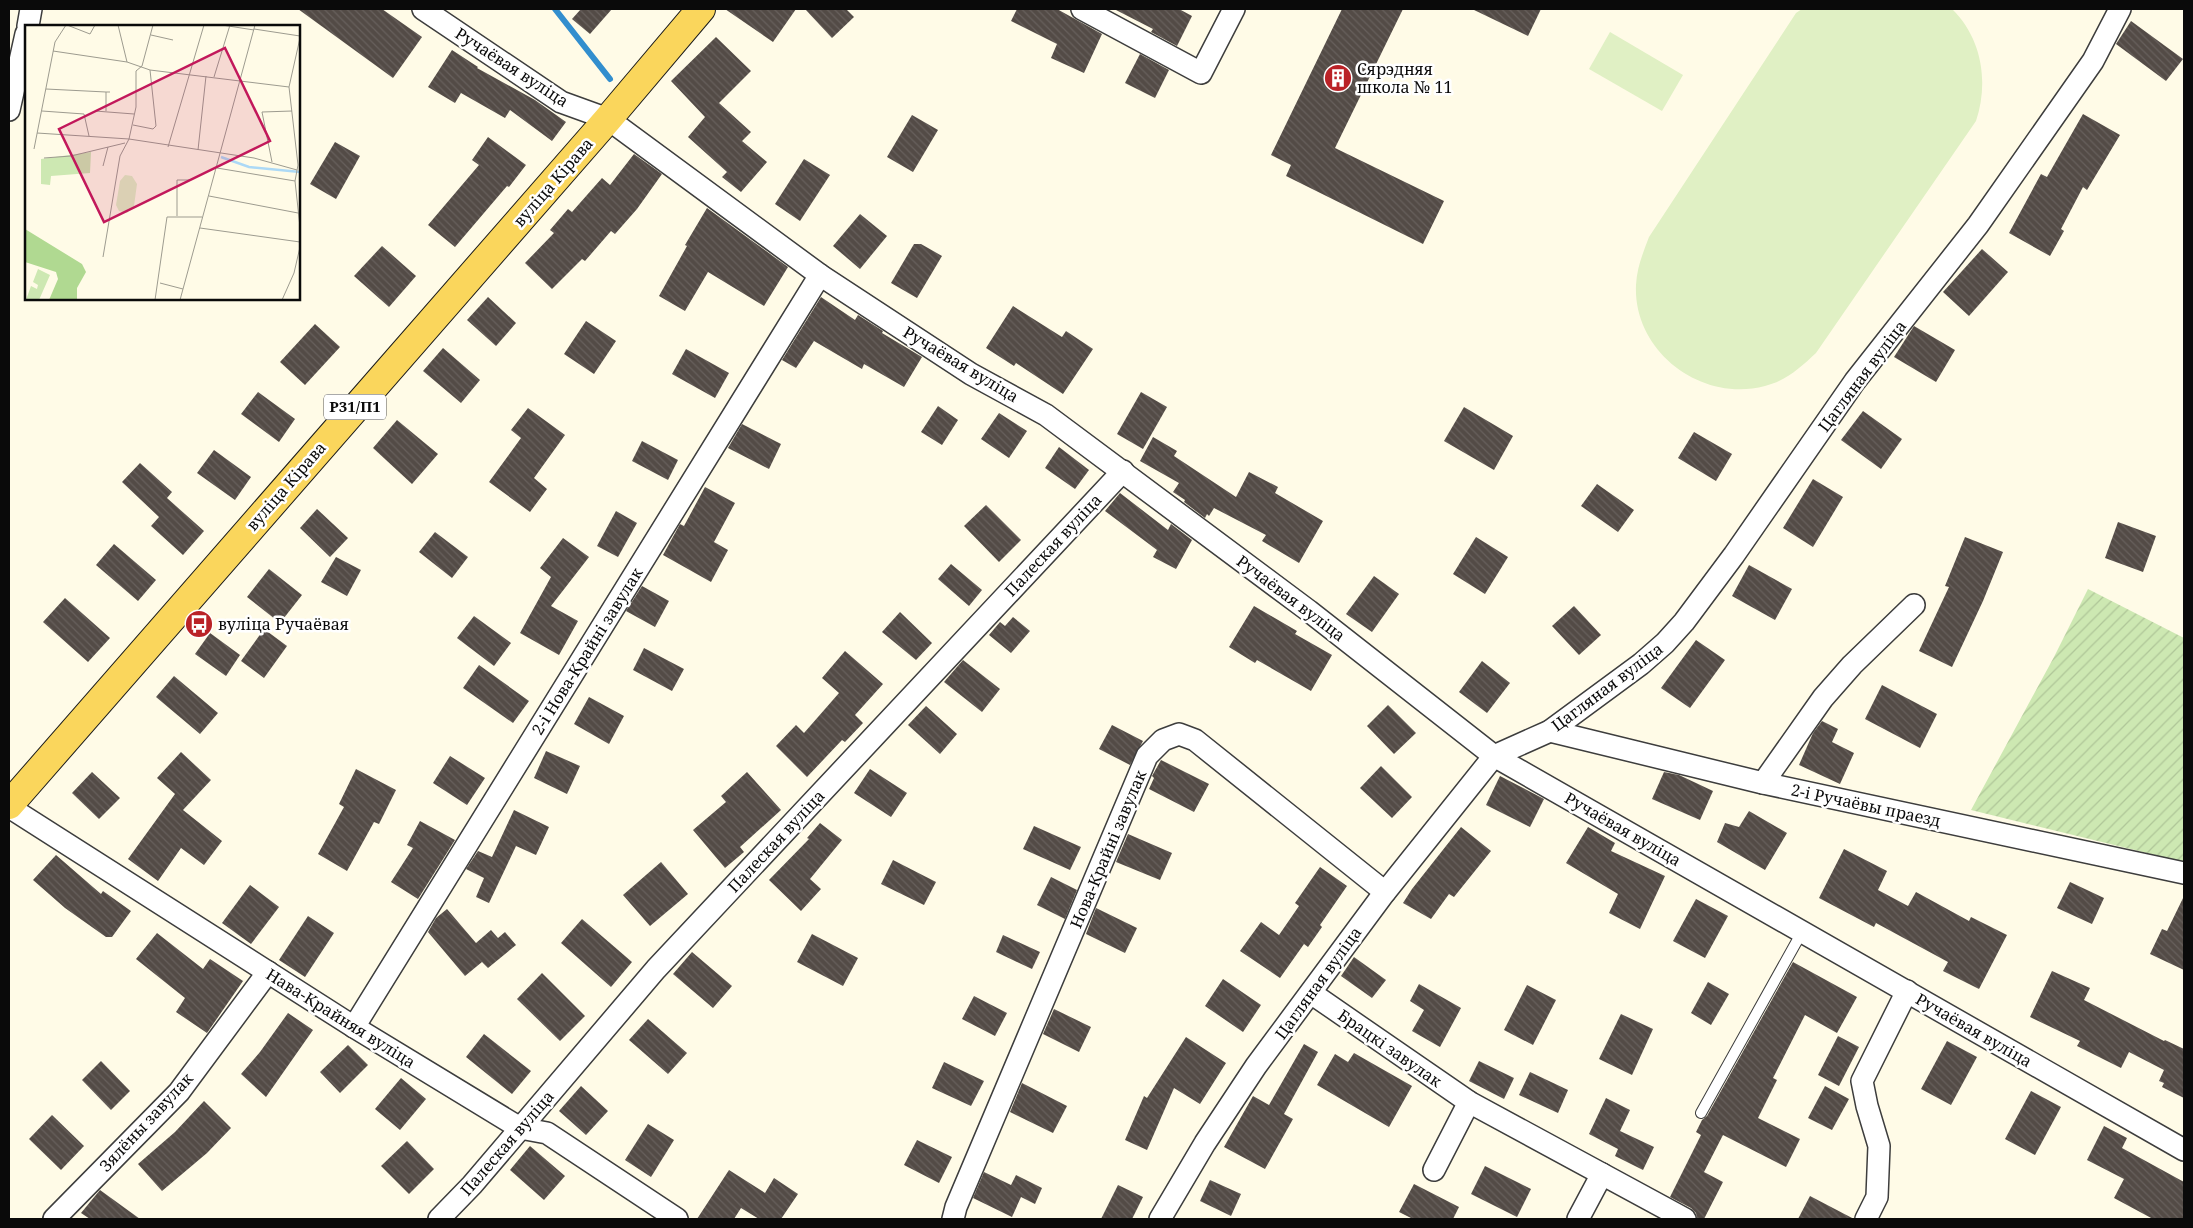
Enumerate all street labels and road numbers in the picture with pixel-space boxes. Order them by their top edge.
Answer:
street label: Ручаёвая вуліца [451,22,573,112]
street label: вуліца Кірава [508,133,598,231]
street label: Цагляная вуліца [1813,316,1911,436]
street label: Ручаёвая вуліца [899,321,1023,407]
road number: Р31/П1 [324,394,386,420]
street label: вуліца Кірава [241,437,331,535]
street label: Палеская вуліца [1000,489,1106,601]
street label: Ручаёвая вуліца [1232,550,1350,646]
street label: 2-і Нова-Крайні завулак [526,563,648,739]
street label: Цагляная вуліца [1547,638,1667,736]
street label: Нова-Крайні завулак [1065,766,1151,931]
street label: 2-і Ручаёвы праезд [1789,778,1943,832]
street label: Палеская вуліца [723,785,829,897]
street label: Ручаёвая вуліца [1561,787,1685,871]
street label: Цагляная вуліца [1270,922,1366,1044]
street label: Нава-Крайняя вуліца [262,963,420,1073]
street label: Ручаёвая вуліца [1912,988,2036,1072]
street label: Брацкі завулак [1334,1004,1447,1092]
street label: Зялёны завулак [94,1067,198,1176]
street label: Палеская вуліца [455,1086,559,1200]

